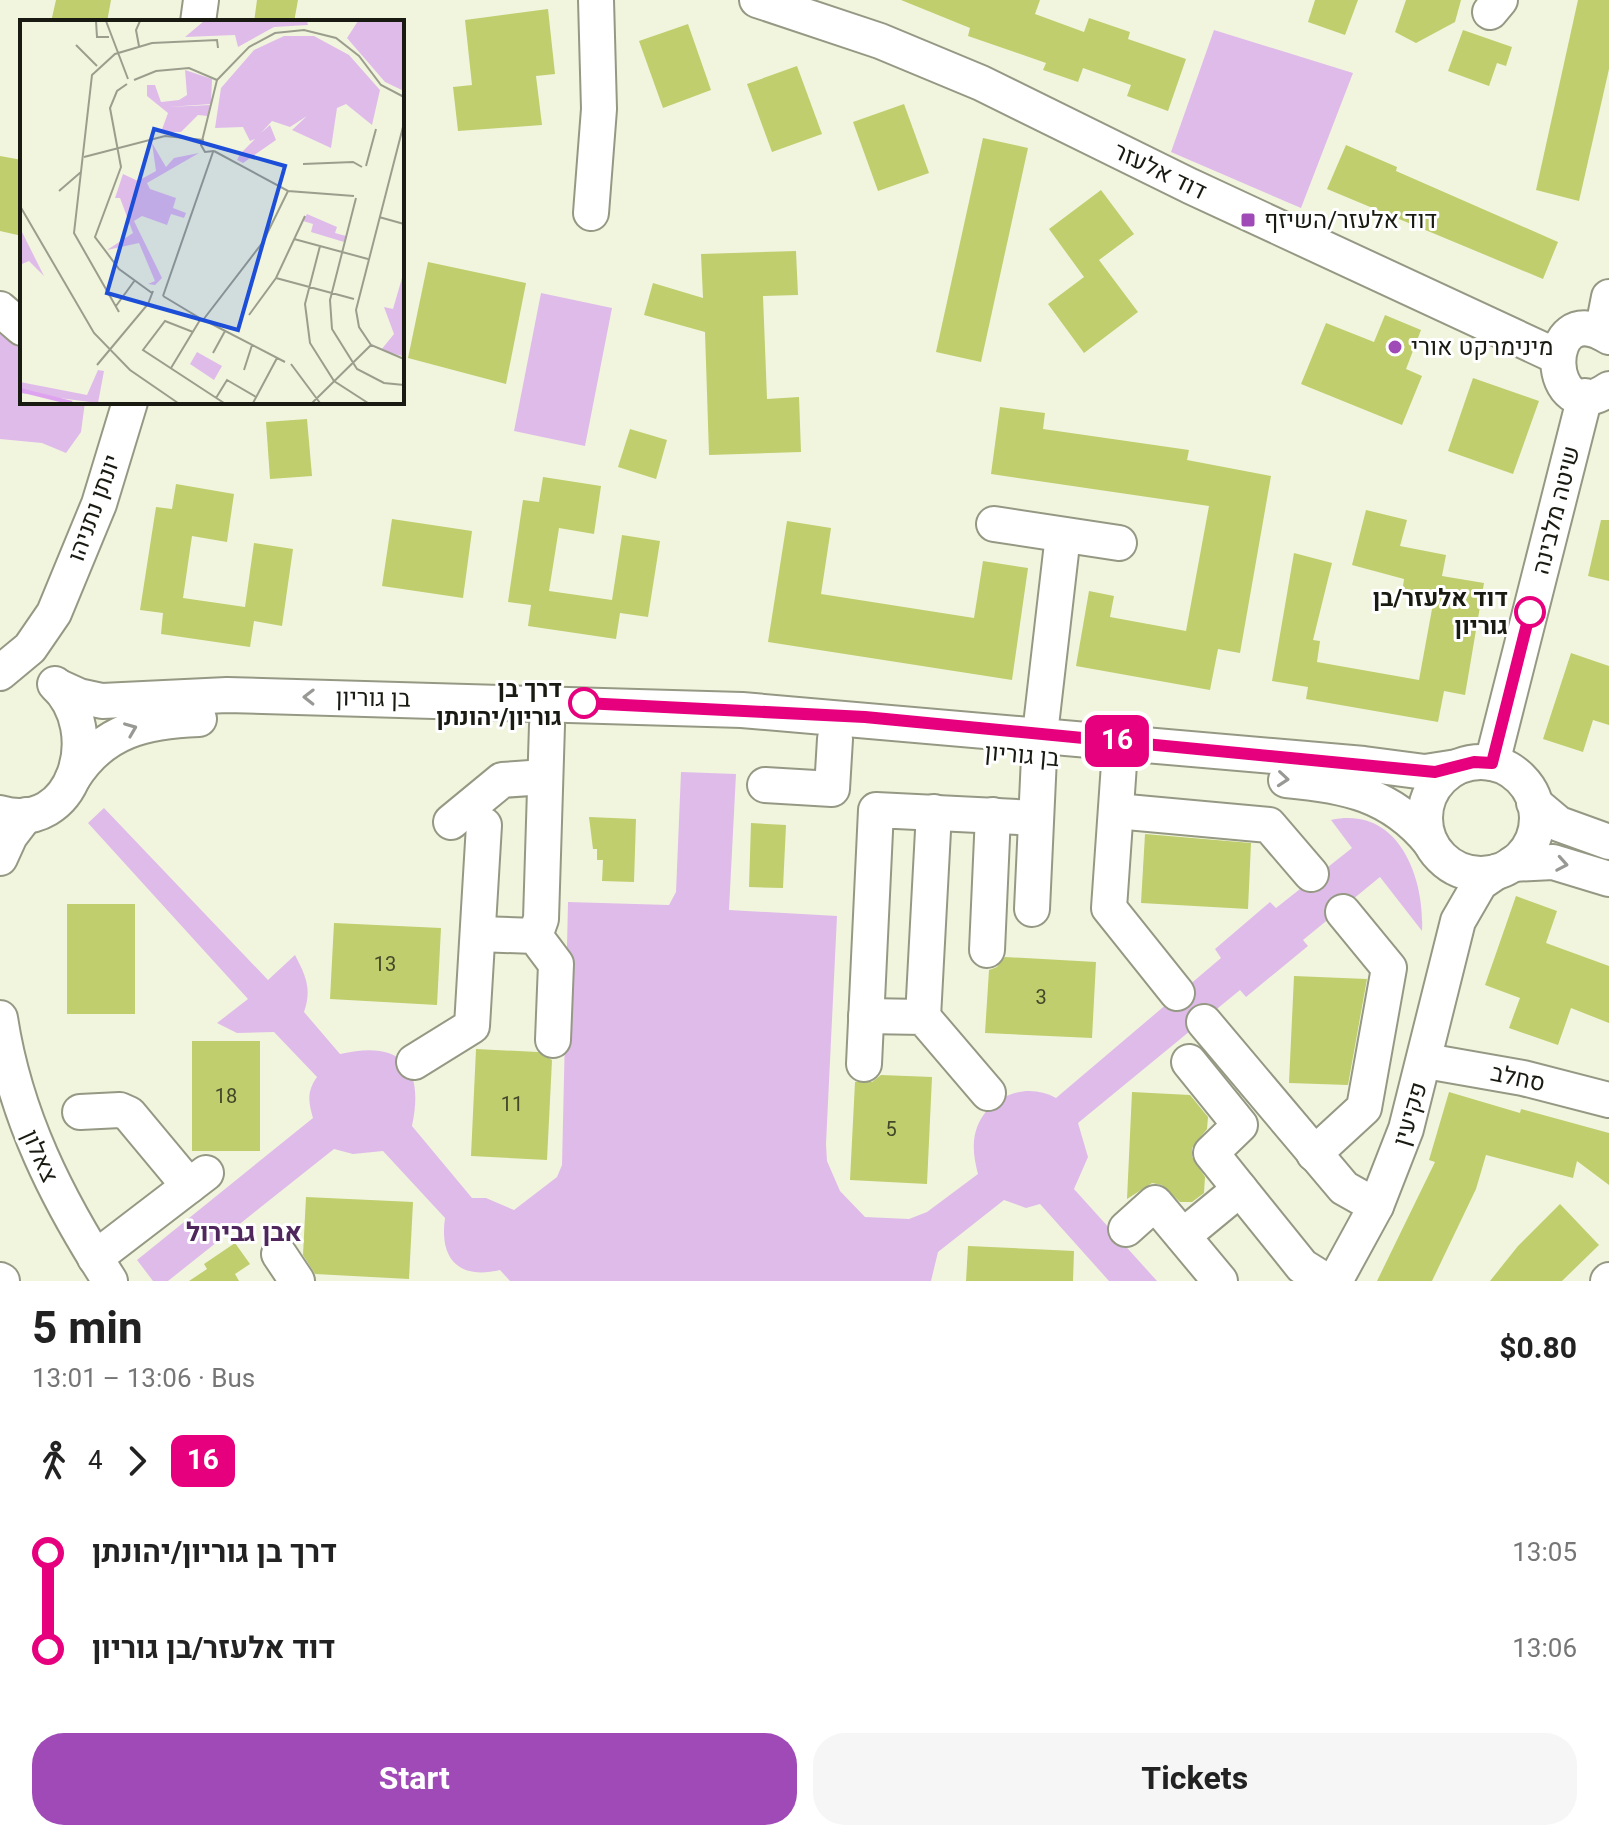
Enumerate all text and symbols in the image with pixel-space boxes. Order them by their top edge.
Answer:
inset map [20,20,404,404]
street label: דוד אלעזר [1107,134,1212,209]
place label: דוד אלעזר/השיזף [1264,203,1437,238]
marker: דוד אלעזר/השיזף [1239,211,1257,229]
place label: מינימרקט אורי [1411,330,1554,365]
marker: מינימרקט אורי [1386,338,1404,356]
street label: שיטה מלבינה [1524,442,1589,578]
street label: יונתן נתניהו [59,450,130,567]
place label: דוד אלעזר/בן גוריון [1373,581,1508,644]
marker: דוד אלעזר/בן גוריון [1515,597,1545,627]
place label: דרך בן גוריון/יהונתן [436,672,562,735]
street label: בן גוריון [335,680,411,717]
one-way arrow [302,688,315,706]
marker: דרך בן גוריון/יהונתן [569,688,599,718]
line badge: 16 [1081,715,1153,767]
text: 16 [1101,720,1133,761]
one-way arrow [123,722,137,739]
street label: בן גוריון [983,735,1061,776]
one-way arrow [1277,771,1290,788]
one-way arrow [1555,855,1568,872]
house number: 13 [374,950,396,979]
house number: 3 [1035,983,1047,1012]
street label: סחלב [1487,1056,1548,1101]
street label: פקיעין [1384,1078,1437,1150]
house number: 18 [215,1082,237,1111]
house number: 11 [501,1090,523,1119]
house number: 5 [885,1115,897,1144]
street label: צאלון [12,1124,67,1188]
district label: אבן גבירול [186,1214,302,1252]
text: 5 min [32,1297,143,1362]
text: $0.80 [1499,1327,1577,1371]
text: 13:01 – 13:06 · Bus [32,1360,255,1398]
icon: walk [32,1439,76,1483]
icon: forward [115,1439,159,1483]
text: 16 [187,1440,219,1481]
text: 4 [88,1442,103,1480]
text: דרך בן גוריון/יהונתן [92,1531,337,1575]
text: 13:05 [1512,1534,1577,1572]
text: דוד אלעזר/בן גוריון [92,1627,335,1671]
text: 13:06 [1512,1630,1577,1668]
button: Start [32,1733,797,1825]
button: Tickets [813,1733,1577,1825]

